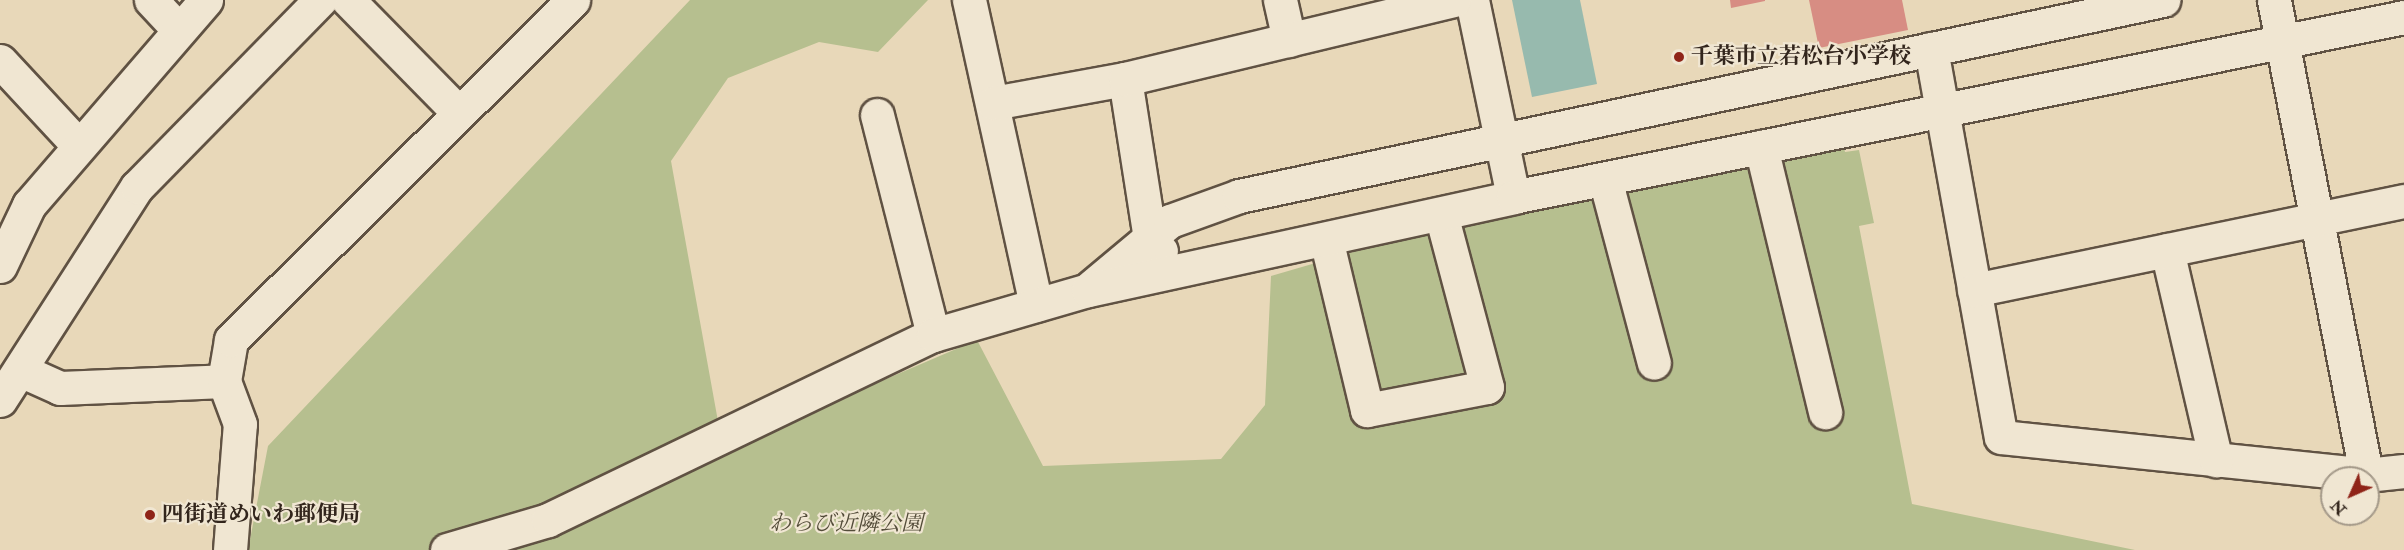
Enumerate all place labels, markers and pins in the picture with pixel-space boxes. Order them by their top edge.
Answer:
place label: 千葉市立若松台小学校 [1691,44,1911,70]
marker: 千葉市立若松台小学校 [1672,50,1686,64]
place label: 四街道めいわ郵便局 [162,502,360,528]
marker: 四街道めいわ郵便局 [143,508,157,522]

